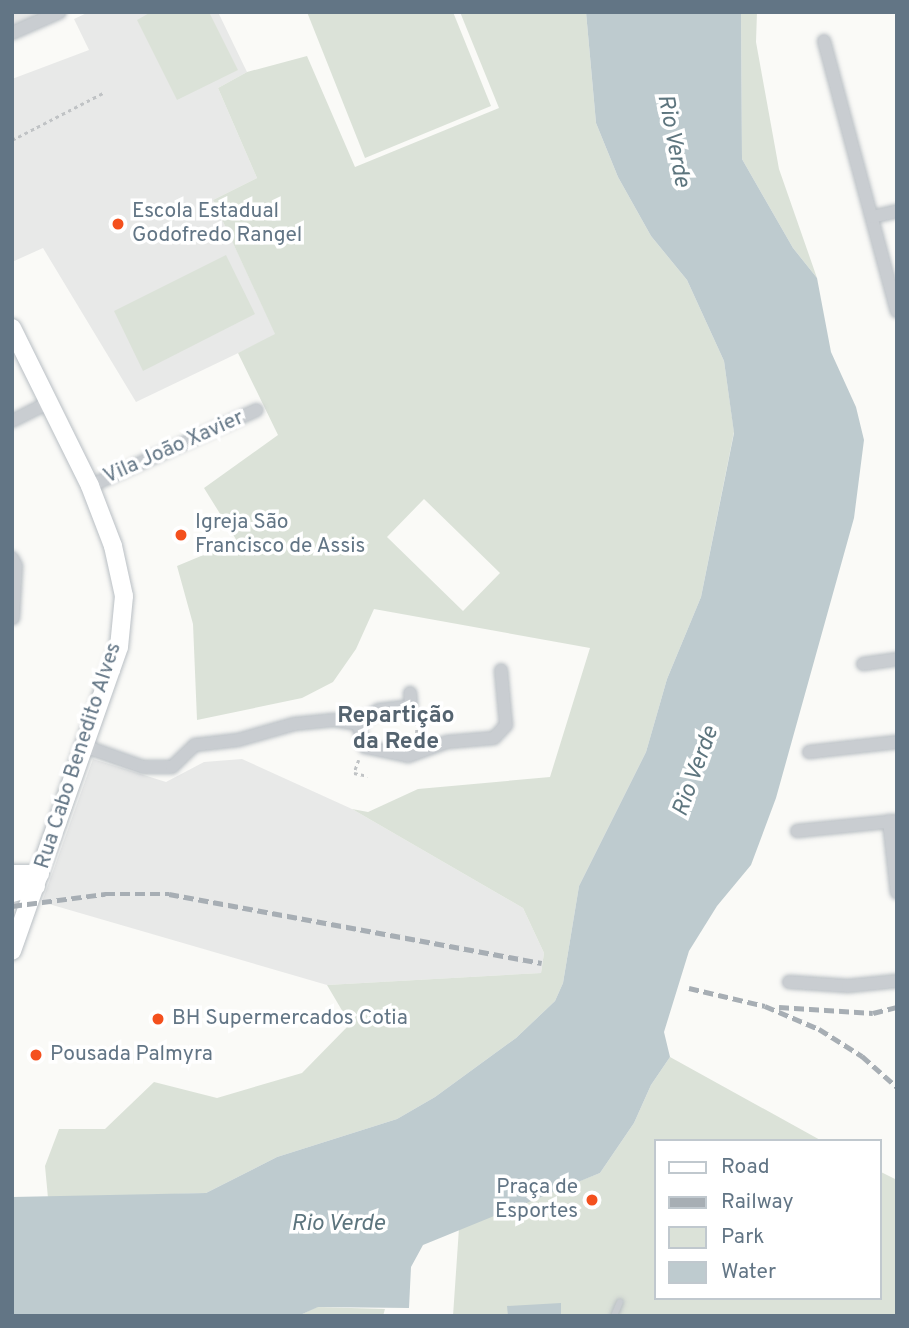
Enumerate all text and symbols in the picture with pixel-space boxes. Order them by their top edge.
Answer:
water label: Rio Verde [649,92,695,190]
place label: Escola Estadual Godofredo Rangel [132,199,302,249]
marker: Escola Estadual Godofredo Rangel [110,216,126,232]
street label: Vila João Xavier [100,406,248,490]
place label: Igreja São Francisco de Assis [195,510,366,560]
marker: Igreja São Francisco de Assis [173,527,189,543]
street label: Rua Cabo Benedito Alves [30,639,128,873]
district label: Repartição da Rede [337,703,455,757]
water label: Rio Verde [668,723,726,821]
place label: BH Supermercados Cotia [172,1006,408,1032]
marker: BH Supermercados Cotia [150,1011,166,1027]
place label: Pousada Palmyra [50,1042,213,1068]
marker: Pousada Palmyra [28,1047,44,1063]
legend [654,1139,881,1300]
text: Road [721,1154,770,1181]
place label: Praça de Esportes [495,1175,578,1225]
text: Railway [721,1189,794,1216]
marker: Praça de Esportes [584,1192,600,1208]
water label: Rio Verde [291,1211,385,1239]
text: Park [721,1224,764,1251]
text: Water [721,1259,776,1286]

